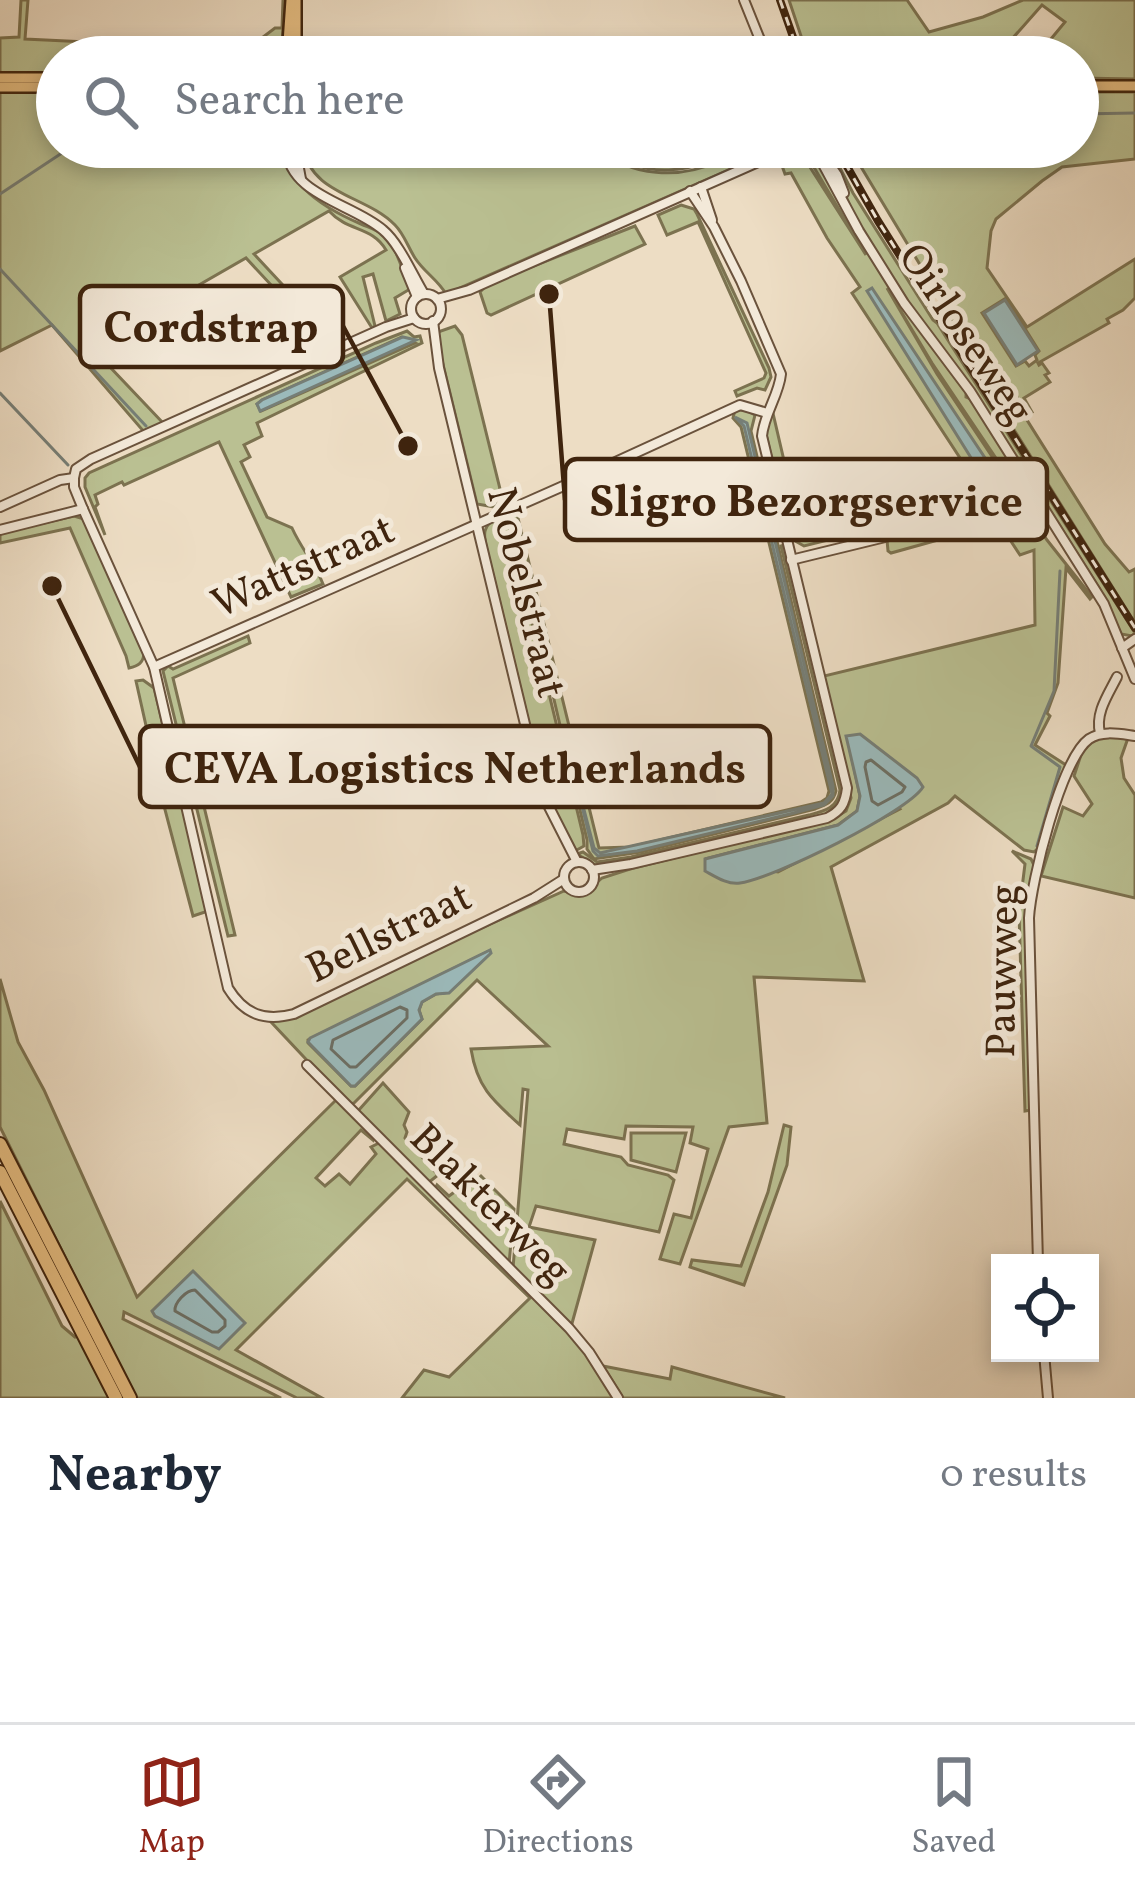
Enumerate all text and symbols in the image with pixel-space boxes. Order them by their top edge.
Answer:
search box [36,36,1099,168]
icon: search [78,69,144,135]
text: Search here [174,71,405,134]
street label: Oirloseweg [882,233,1046,437]
callout: Cordstrap [80,286,343,367]
text: Cordstrap [104,299,318,362]
callout: Sligro Bezorgservice [565,459,1047,540]
text: Sligro Bezorgservice [589,473,1023,536]
street label: Nobelstraat [469,482,579,704]
street label: Wattstraat [203,502,405,636]
callout: CEVA Logistics Netherlands [140,726,770,807]
text: CEVA Logistics Netherlands [164,740,746,803]
street label: Bellstraat [297,870,483,1000]
street label: Pauwweg [974,884,1036,1058]
street label: Blakterweg [395,1112,583,1300]
map controls [991,1254,1099,1362]
button: locate [991,1254,1099,1362]
text: Nearby [48,1441,222,1512]
text: 0 results [940,1449,1087,1503]
tab: Map [139,1749,205,1867]
tab: Directions [482,1749,634,1867]
tab: Saved [911,1749,996,1867]

